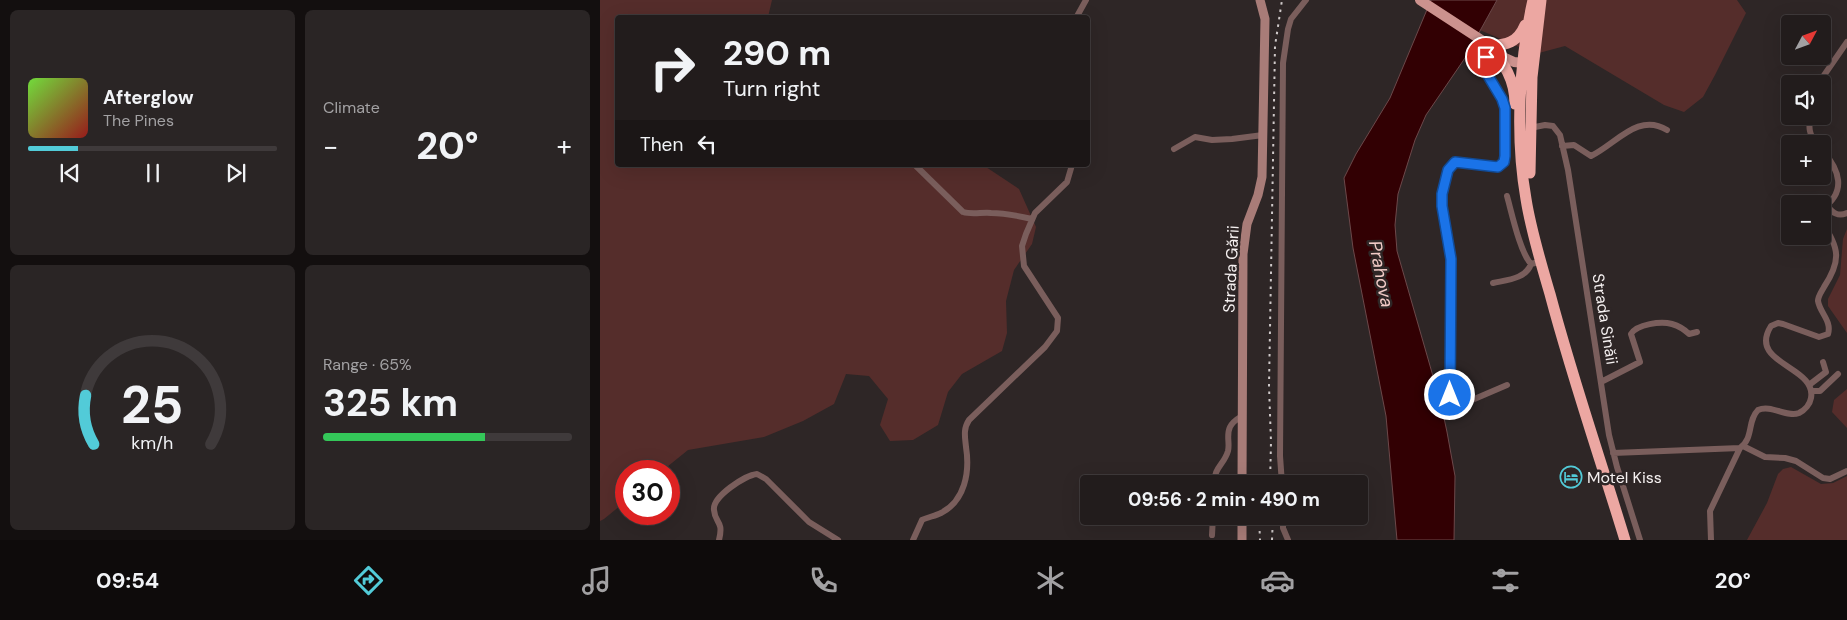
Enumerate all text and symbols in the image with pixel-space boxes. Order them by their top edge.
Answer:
north arrow [1781,15,1831,65]
map controls [1781,15,1831,245]
text: 290 m [723,30,831,76]
icon: right [640,35,705,100]
pin [1465,36,1507,78]
icon: arrive [1472,43,1500,71]
text: Turn right [723,74,820,103]
button: sound [1781,75,1831,125]
text: Afterglow [103,85,194,110]
text: Climate [323,97,380,118]
text: The Pines [103,110,174,131]
text: 20° [416,121,479,171]
text: − [323,128,338,165]
text: + [557,128,572,165]
icon: left [693,130,721,158]
text: Then [640,132,683,157]
button: + [1781,135,1831,185]
icon: previous [56,159,84,187]
icon: pause [139,159,167,187]
icon: next [222,159,250,187]
button: − [1781,195,1831,245]
street label: Strada Gării [1218,225,1244,313]
water label: Prahova [1363,239,1399,309]
street label: Strada Sinăii [1587,272,1623,366]
text: Range · 65% [323,354,412,375]
position arrow [1423,368,1475,420]
text: 25 [121,371,184,439]
text: 325 km [323,378,458,428]
text: km/h [131,431,174,455]
speed limit sign: 30 [615,460,680,525]
hotel icon: Motel Kiss [1559,465,1583,489]
place label: Motel Kiss [1587,467,1662,488]
text: 09:56 · 2 min · 490 m [1128,487,1320,512]
icon: directions [351,563,386,598]
icon: music [579,563,614,598]
icon: phone [806,563,841,598]
icon: climate [1033,563,1068,598]
icon: car [1260,563,1295,598]
icon: filters [1488,563,1523,598]
text: 09:54 [96,566,159,595]
text: 20° [1715,566,1751,595]

